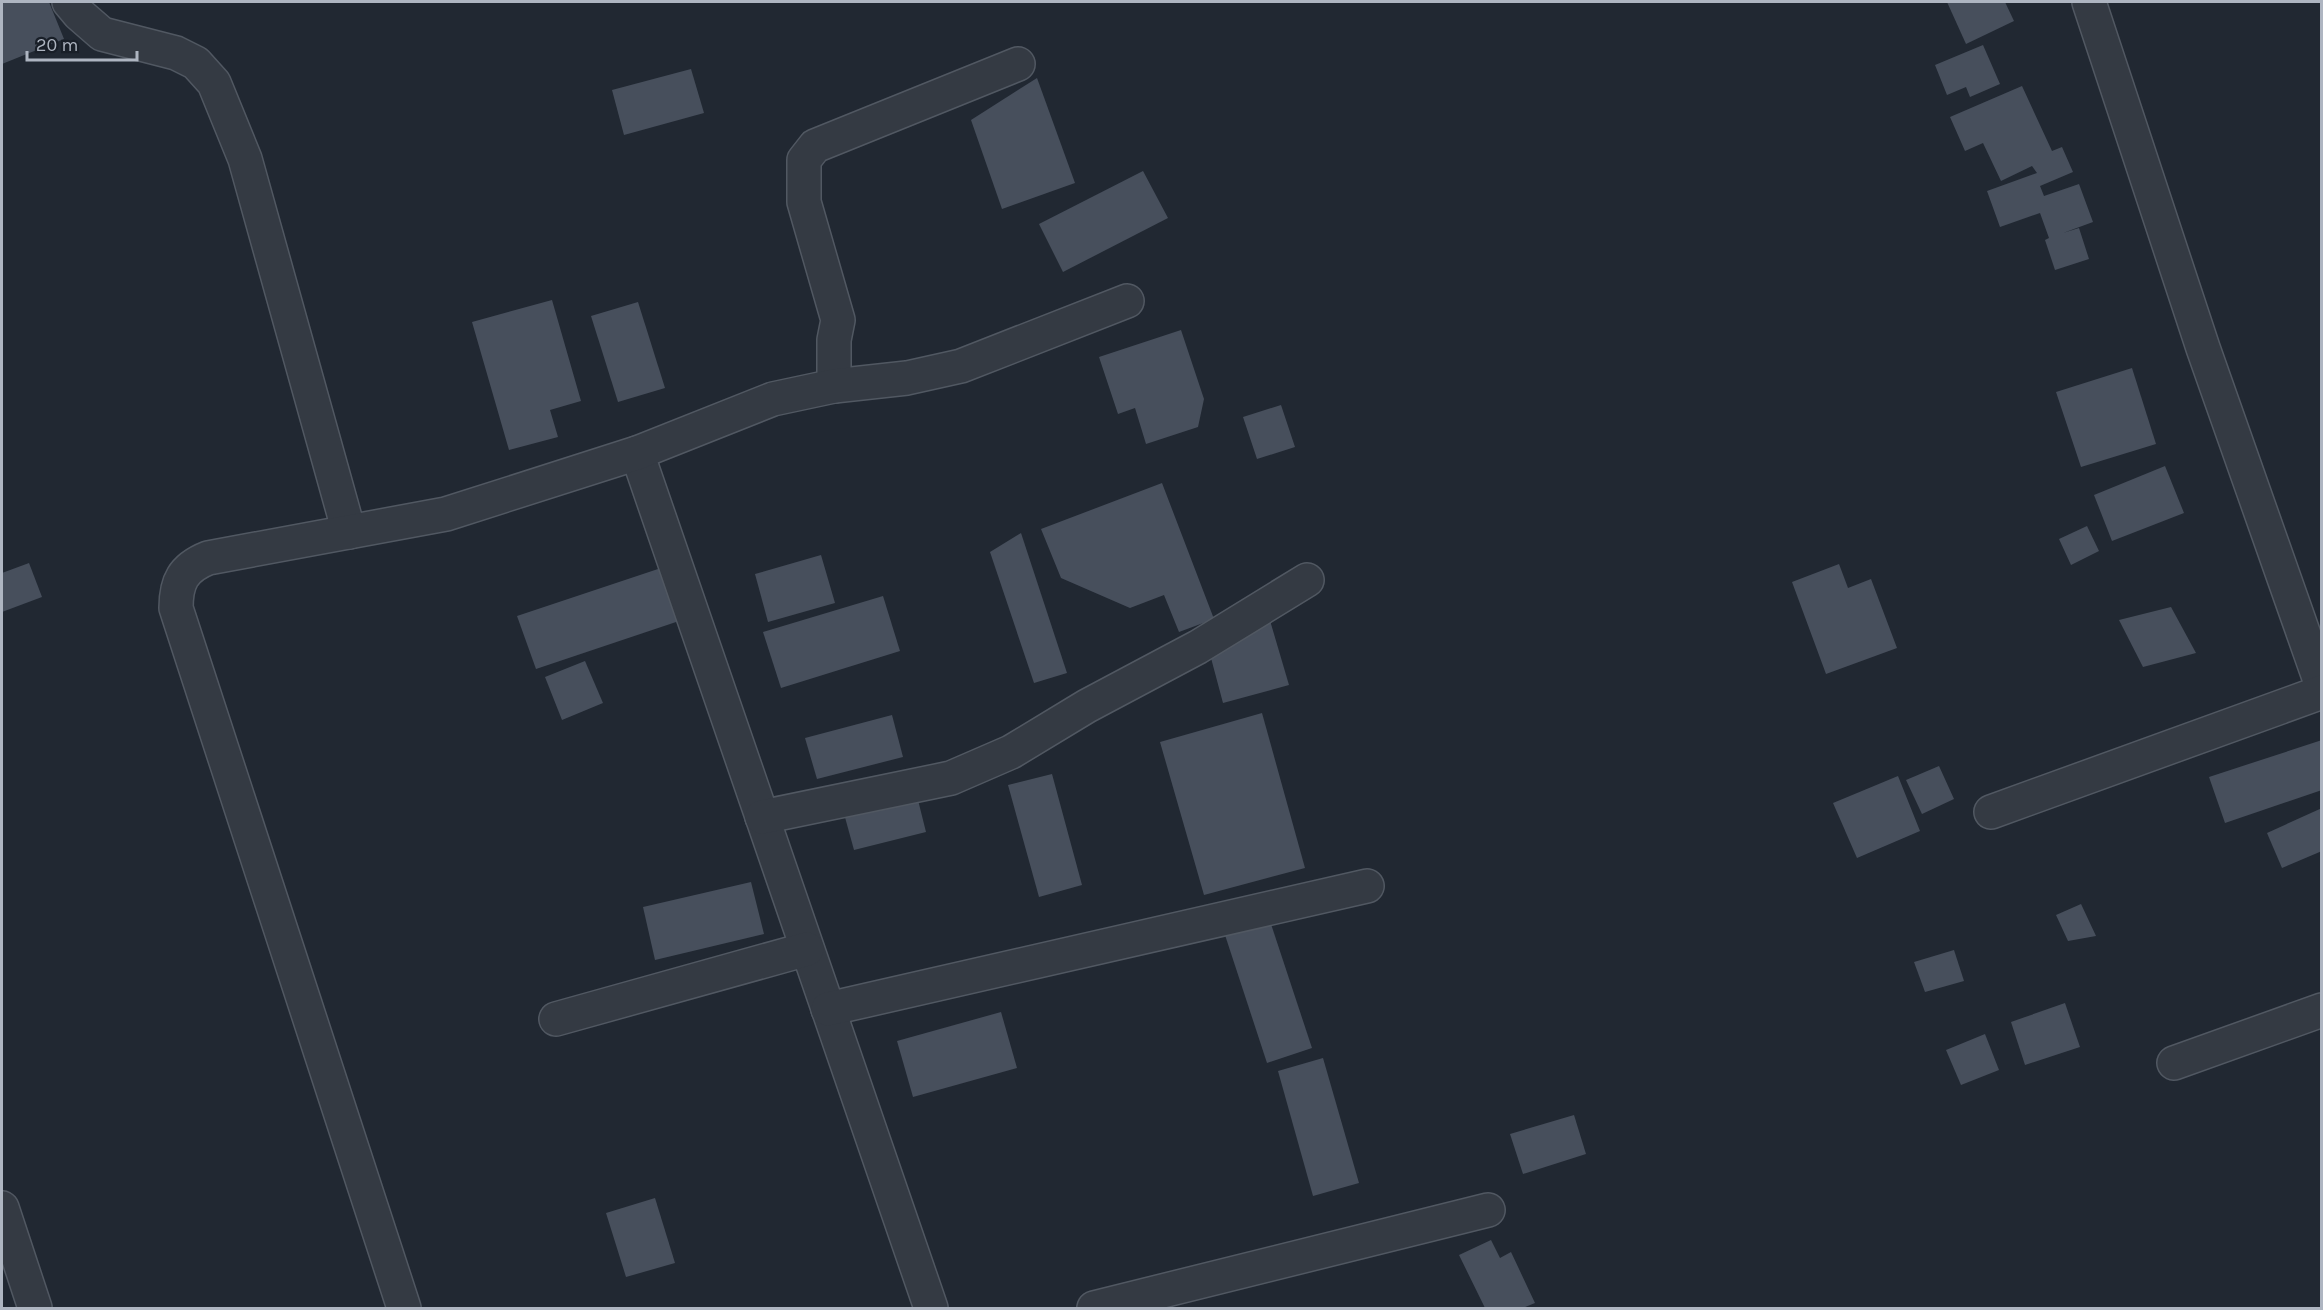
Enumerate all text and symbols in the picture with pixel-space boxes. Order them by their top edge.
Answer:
scale bar [27,24,136,62]
text: 20 m [36,34,78,56]

